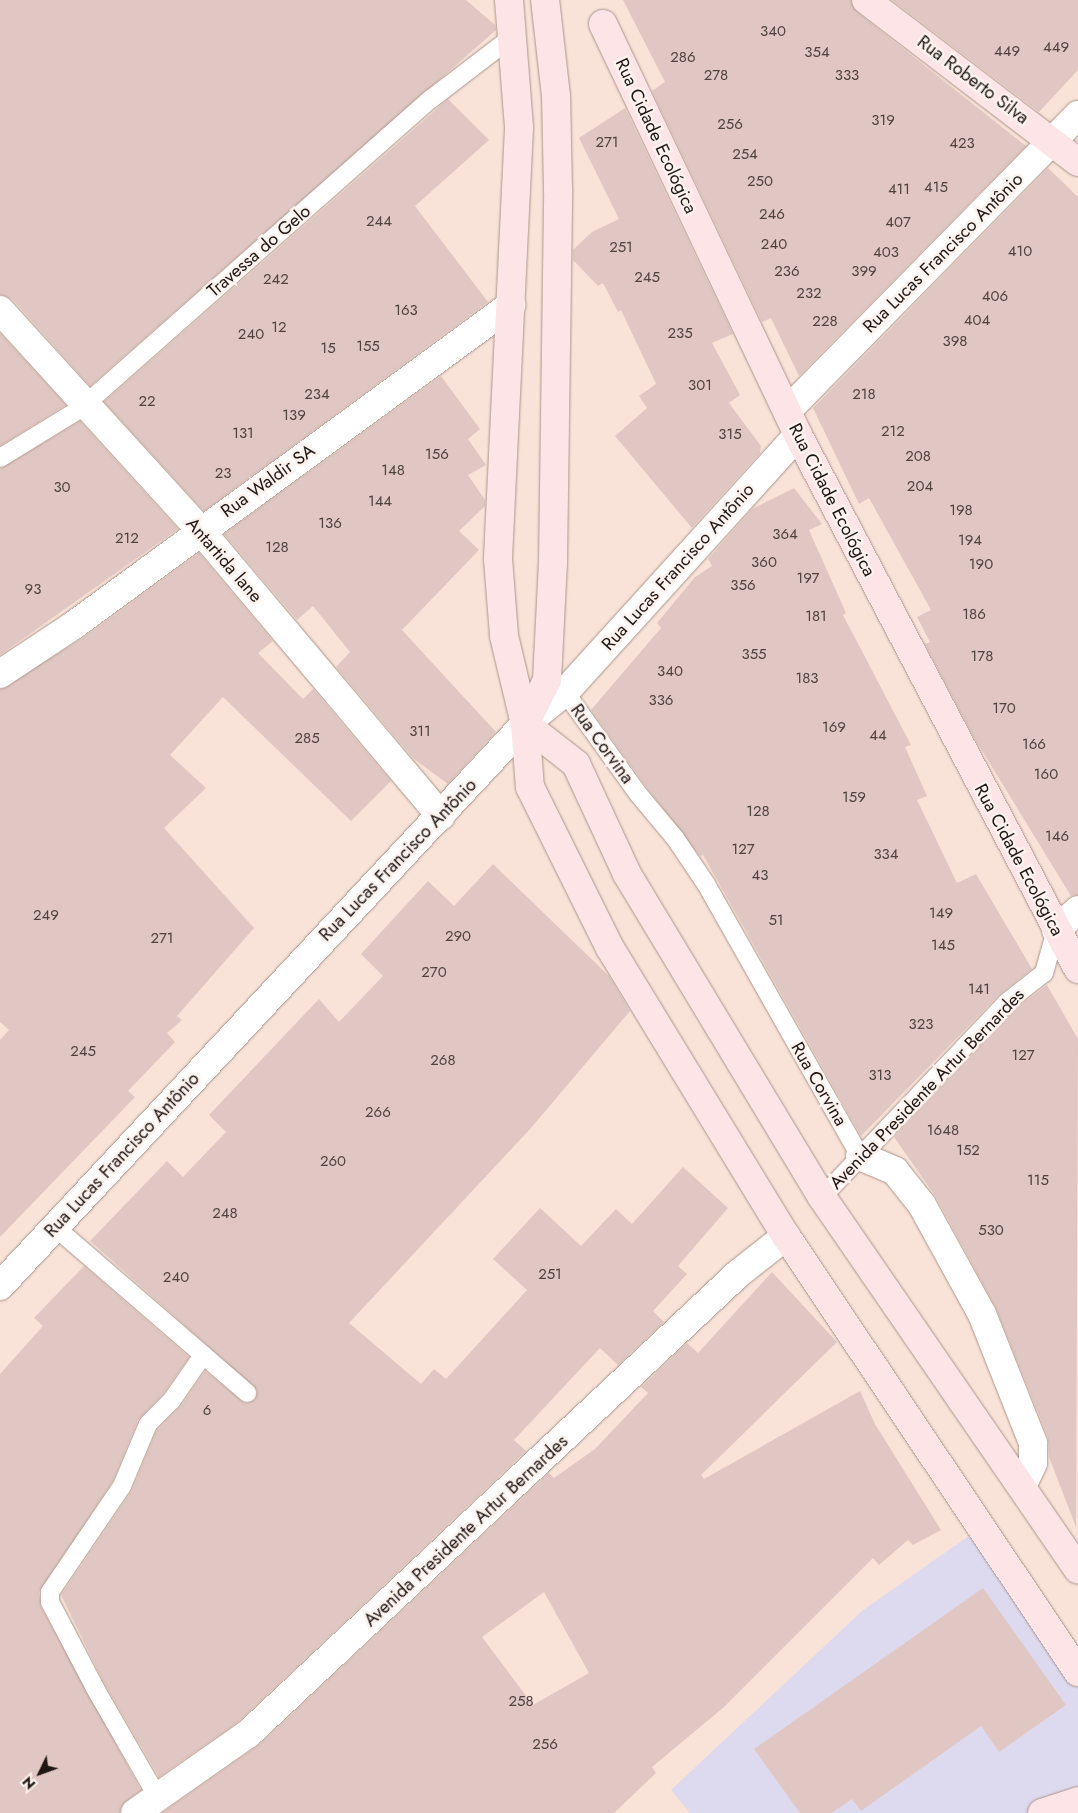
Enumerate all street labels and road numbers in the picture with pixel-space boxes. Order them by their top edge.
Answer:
street label: Rua Roberto Silva [913,31,1033,129]
street label: Rua Cidade Ecológica [611,55,701,217]
street label: Rua Lucas Francisco Antônio [858,168,1028,338]
street label: Travessa do Gelo [203,200,315,302]
street label: Rua Cidade Ecológica [784,420,880,580]
street label: Rua Waldir SA [217,440,319,522]
street label: Rua Lucas Francisco Antônio [597,479,759,655]
street label: Antartida lane [181,513,267,607]
street label: Rua Corvina [566,700,638,788]
street label: Rua Lucas Francisco Antônio [315,774,481,946]
street label: Rua Cidade Ecológica [970,780,1068,940]
street label: Avenida Presidente Artur Bernardes [825,984,1029,1194]
street label: Rua Corvina [786,1038,852,1130]
street label: Rua Lucas Francisco Antônio [40,1068,204,1242]
street label: Avenida Presidente Artur Bernardes [360,1431,572,1631]

